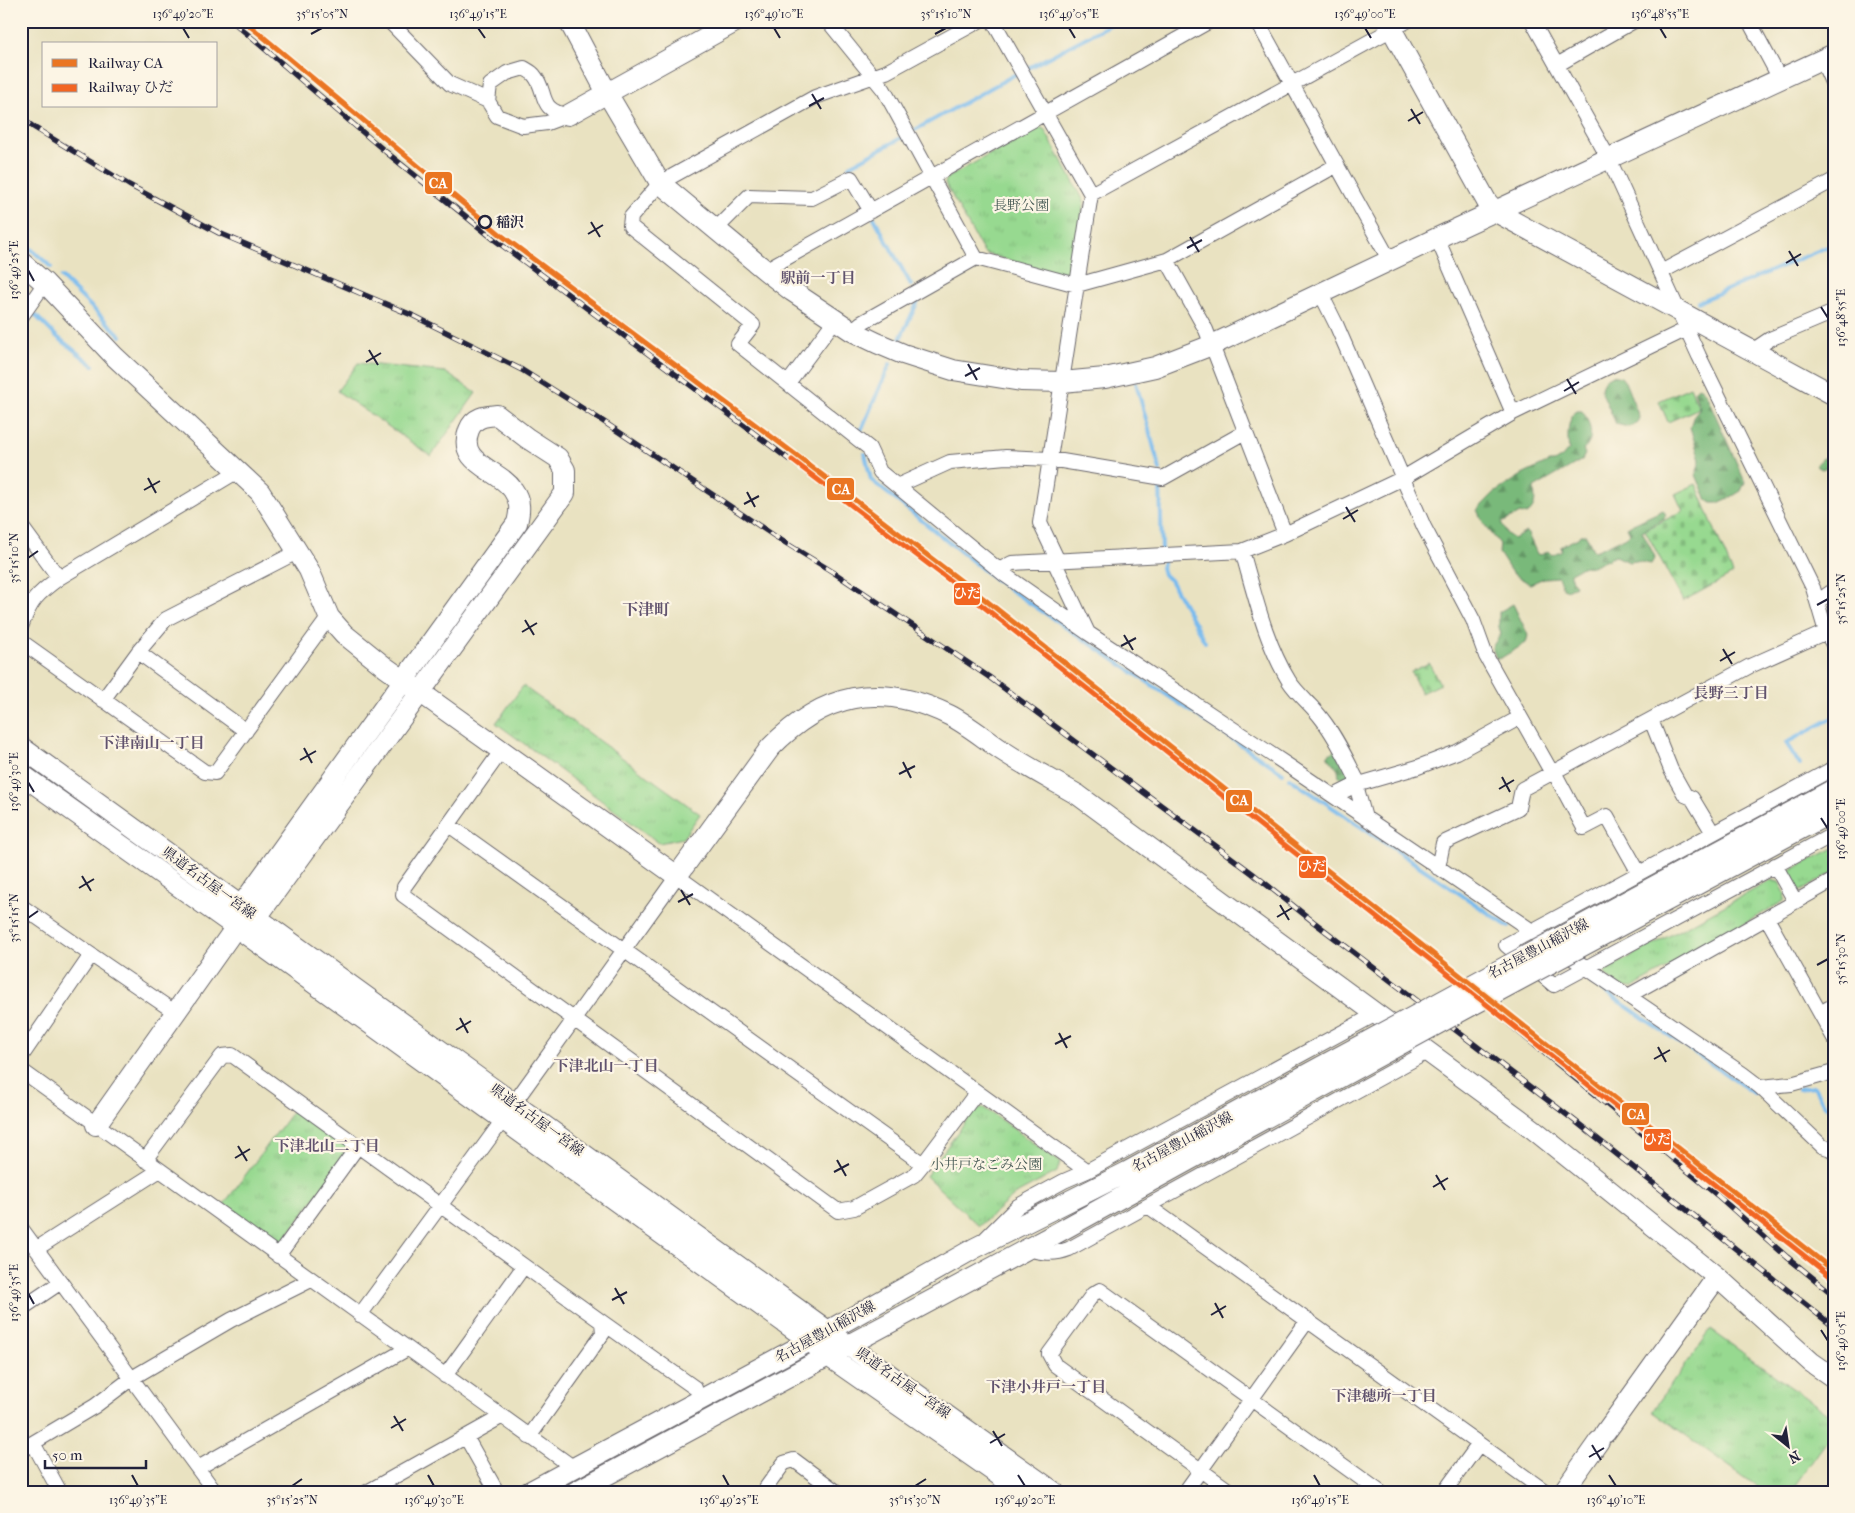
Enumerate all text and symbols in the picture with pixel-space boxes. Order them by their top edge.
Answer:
text: 136°49'20"E [153,7,213,21]
text: 35°15'05"N [296,7,348,21]
text: 136°49'15"E [449,7,507,21]
text: 136°49'10"E [745,7,803,21]
text: 35°15'10"N [920,7,972,21]
text: 136°49'05"E [1039,7,1099,21]
text: 136°49'00"E [1334,7,1396,21]
text: 136°48'55"E [1631,7,1689,21]
legend [42,42,218,108]
text: Railway CA [88,54,163,72]
text: Railway ひだ [88,78,173,96]
line badge: CA [424,171,453,195]
text: CA [429,175,448,192]
park label: 長野公園 [993,197,1049,214]
place label: 稲沢 [496,214,524,231]
marker: 稲沢 [478,215,492,229]
text: 136°49'25"E [7,240,21,300]
district label: 駅前一丁目 [780,269,856,287]
text: 136°48'55"E [1834,289,1848,347]
line badge: CA [826,477,855,501]
text: CA [832,481,851,498]
text: 35°15'10"N [7,532,21,584]
text: 35°15'25"N [1834,573,1848,625]
line badge: ひだ [953,582,981,606]
text: ひだ [953,585,981,602]
district label: 下津町 [622,600,670,619]
district label: 長野三丁目 [1693,684,1769,702]
district label: 下津南山一丁目 [99,734,205,752]
text: 136°49'30"E [7,752,21,812]
line badge: CA [1225,789,1253,813]
text: CA [1230,792,1249,809]
text: 136°49'00"E [1834,798,1848,860]
street label: 県道名古屋一宮線 [159,843,259,923]
line badge: ひだ [1298,855,1327,879]
text: ひだ [1298,858,1326,875]
text: 35°15'15"N [7,893,21,943]
street label: 名古屋豊山稲沢線 [1485,915,1591,983]
text: 35°15'30"N [1834,933,1848,985]
district label: 下津北山一丁目 [553,1057,659,1075]
street label: 県道名古屋一宮線 [487,1080,587,1160]
line badge: CA [1621,1102,1650,1126]
text: CA [1627,1106,1646,1123]
street label: 名古屋豊山稲沢線 [1129,1108,1235,1176]
line badge: ひだ [1643,1128,1672,1152]
text: ひだ [1643,1131,1671,1148]
district label: 下津北山二丁目 [274,1137,380,1155]
park label: 小井戸なごみ公園 [930,1156,1042,1173]
text: 136°49'35"E [7,1264,21,1322]
street label: 名古屋豊山稲沢線 [772,1297,878,1367]
text: 136°49'05"E [1834,1311,1848,1371]
street label: 県道名古屋一宮線 [852,1344,954,1422]
district label: 下津小井戸一丁目 [986,1378,1106,1396]
district label: 下津穂所一丁目 [1331,1387,1437,1405]
north arrow [1762,1420,1812,1470]
scale bar [45,1438,146,1470]
text: 50 m [52,1446,83,1464]
text: N [1785,1447,1803,1467]
text: 136°49'35"E [109,1493,167,1507]
text: 35°15'25"N [266,1493,318,1507]
text: 136°49'30"E [404,1493,464,1507]
text: 136°49'25"E [699,1493,759,1507]
text: 35°15'30"N [889,1493,941,1507]
text: 136°49'20"E [995,1493,1055,1507]
text: 136°49'15"E [1291,1493,1349,1507]
text: 136°49'10"E [1587,1493,1645,1507]

